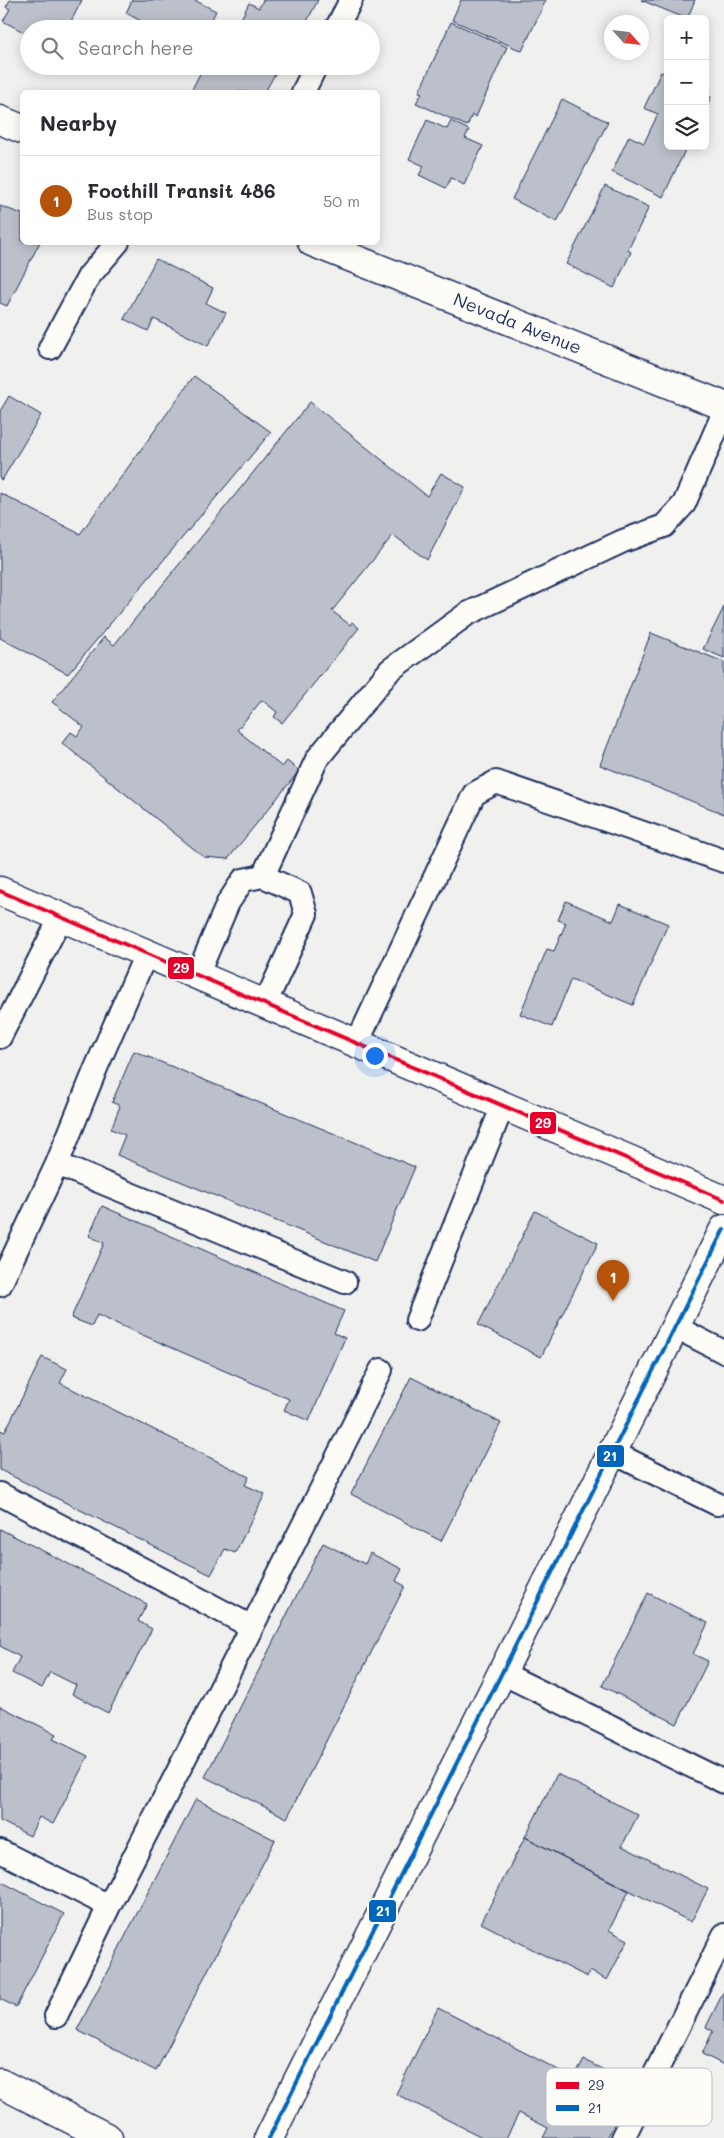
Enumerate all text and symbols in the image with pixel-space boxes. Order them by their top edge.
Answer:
north arrow [604,15,649,60]
map controls [664,15,709,150]
button: + [664,15,709,60]
search box [20,20,380,75]
icon: search [38,34,66,62]
text: Search here [78,35,194,60]
button: − [664,60,709,105]
button: layers [664,105,709,150]
text: Nearby [40,109,117,136]
text: Foothill Transit 486 [87,178,276,203]
text: 1 [52,190,60,211]
text: 50 m [323,190,360,211]
text: Bus stop [87,203,153,224]
street label: Nevada Avenue [450,287,585,359]
line badge: 29 [167,956,195,980]
text: 29 [173,958,190,977]
your location [362,1043,388,1069]
line badge: 29 [529,1111,557,1135]
text: 29 [535,1113,552,1132]
pin: 1 [597,1260,629,1301]
line badge: 21 [596,1444,625,1468]
text: 21 [603,1446,617,1465]
line badge: 21 [368,1899,397,1923]
text: 21 [376,1901,390,1920]
legend [546,2068,712,2126]
text: 29 [588,2075,604,2094]
text: 21 [588,2098,602,2117]

